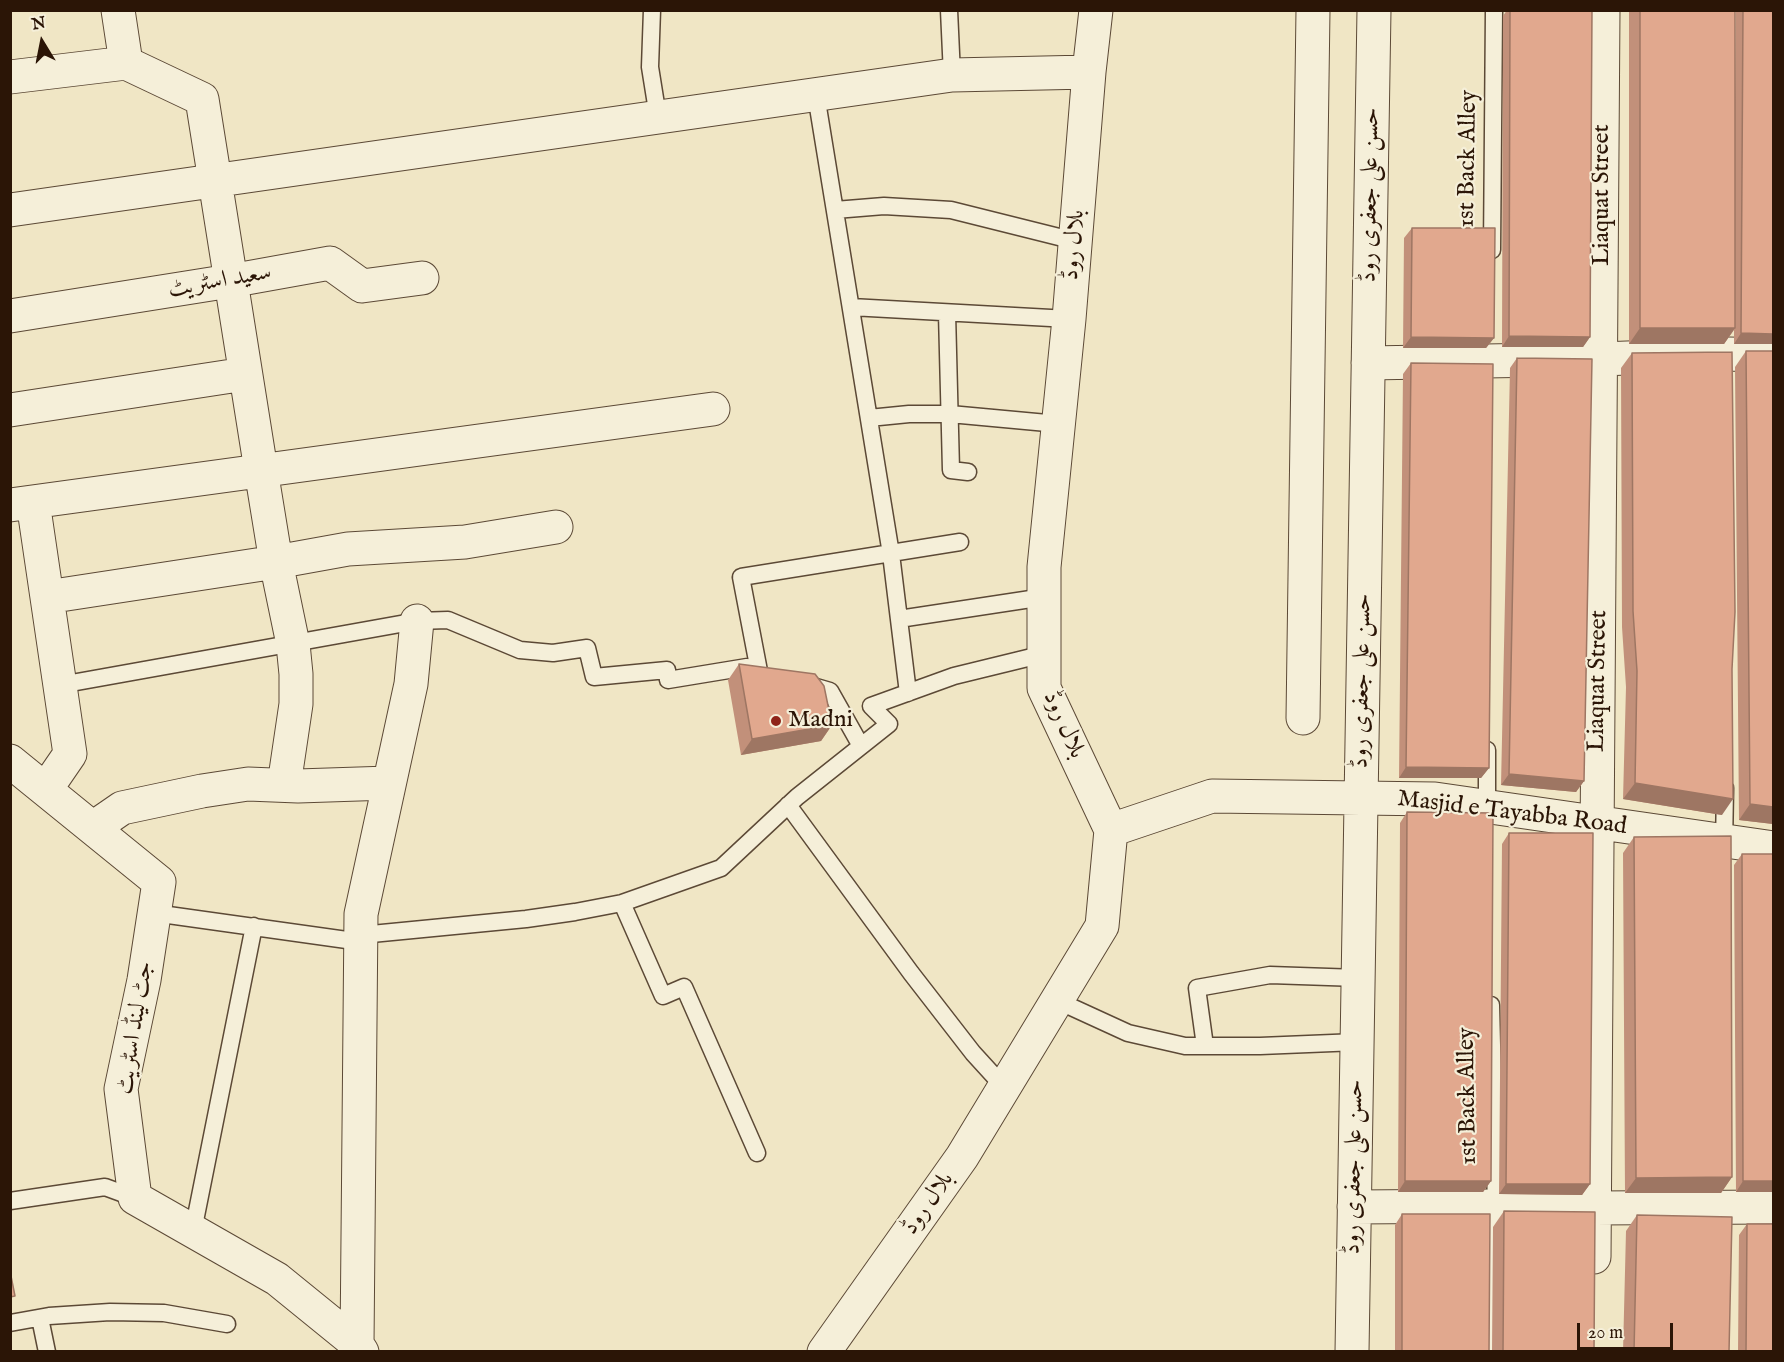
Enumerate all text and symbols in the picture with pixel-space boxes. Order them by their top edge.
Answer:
north arrow [12,12,72,72]
text: N [30,13,47,35]
street label: 1st Back Alley [1453,90,1485,228]
street label: حسن علی جعفری روڈ [1355,107,1387,283]
street label: Liaquat Street [1589,124,1617,266]
street label: بلال روڈ [1058,208,1092,282]
street label: سعید اسٹریٹ [166,259,274,305]
street label: حسن علی جعفری روڈ [1347,593,1379,769]
street label: Liaquat Street [1583,610,1615,752]
street label: بلال روڈ [1035,687,1091,763]
place label: Madni [788,707,853,735]
marker: Madni [769,714,783,728]
street label: Masjid e Tayabba Road [1396,786,1628,842]
street label: جٹ لینڈ اسٹریٹ [111,959,161,1097]
street label: 1st Back Alley [1453,1027,1485,1165]
street label: حسن علی جعفری روڈ [1339,1079,1371,1255]
street label: بلال روڈ [897,1167,961,1241]
scale bar [1580,1311,1676,1349]
text: 20 m [1588,1322,1623,1345]

